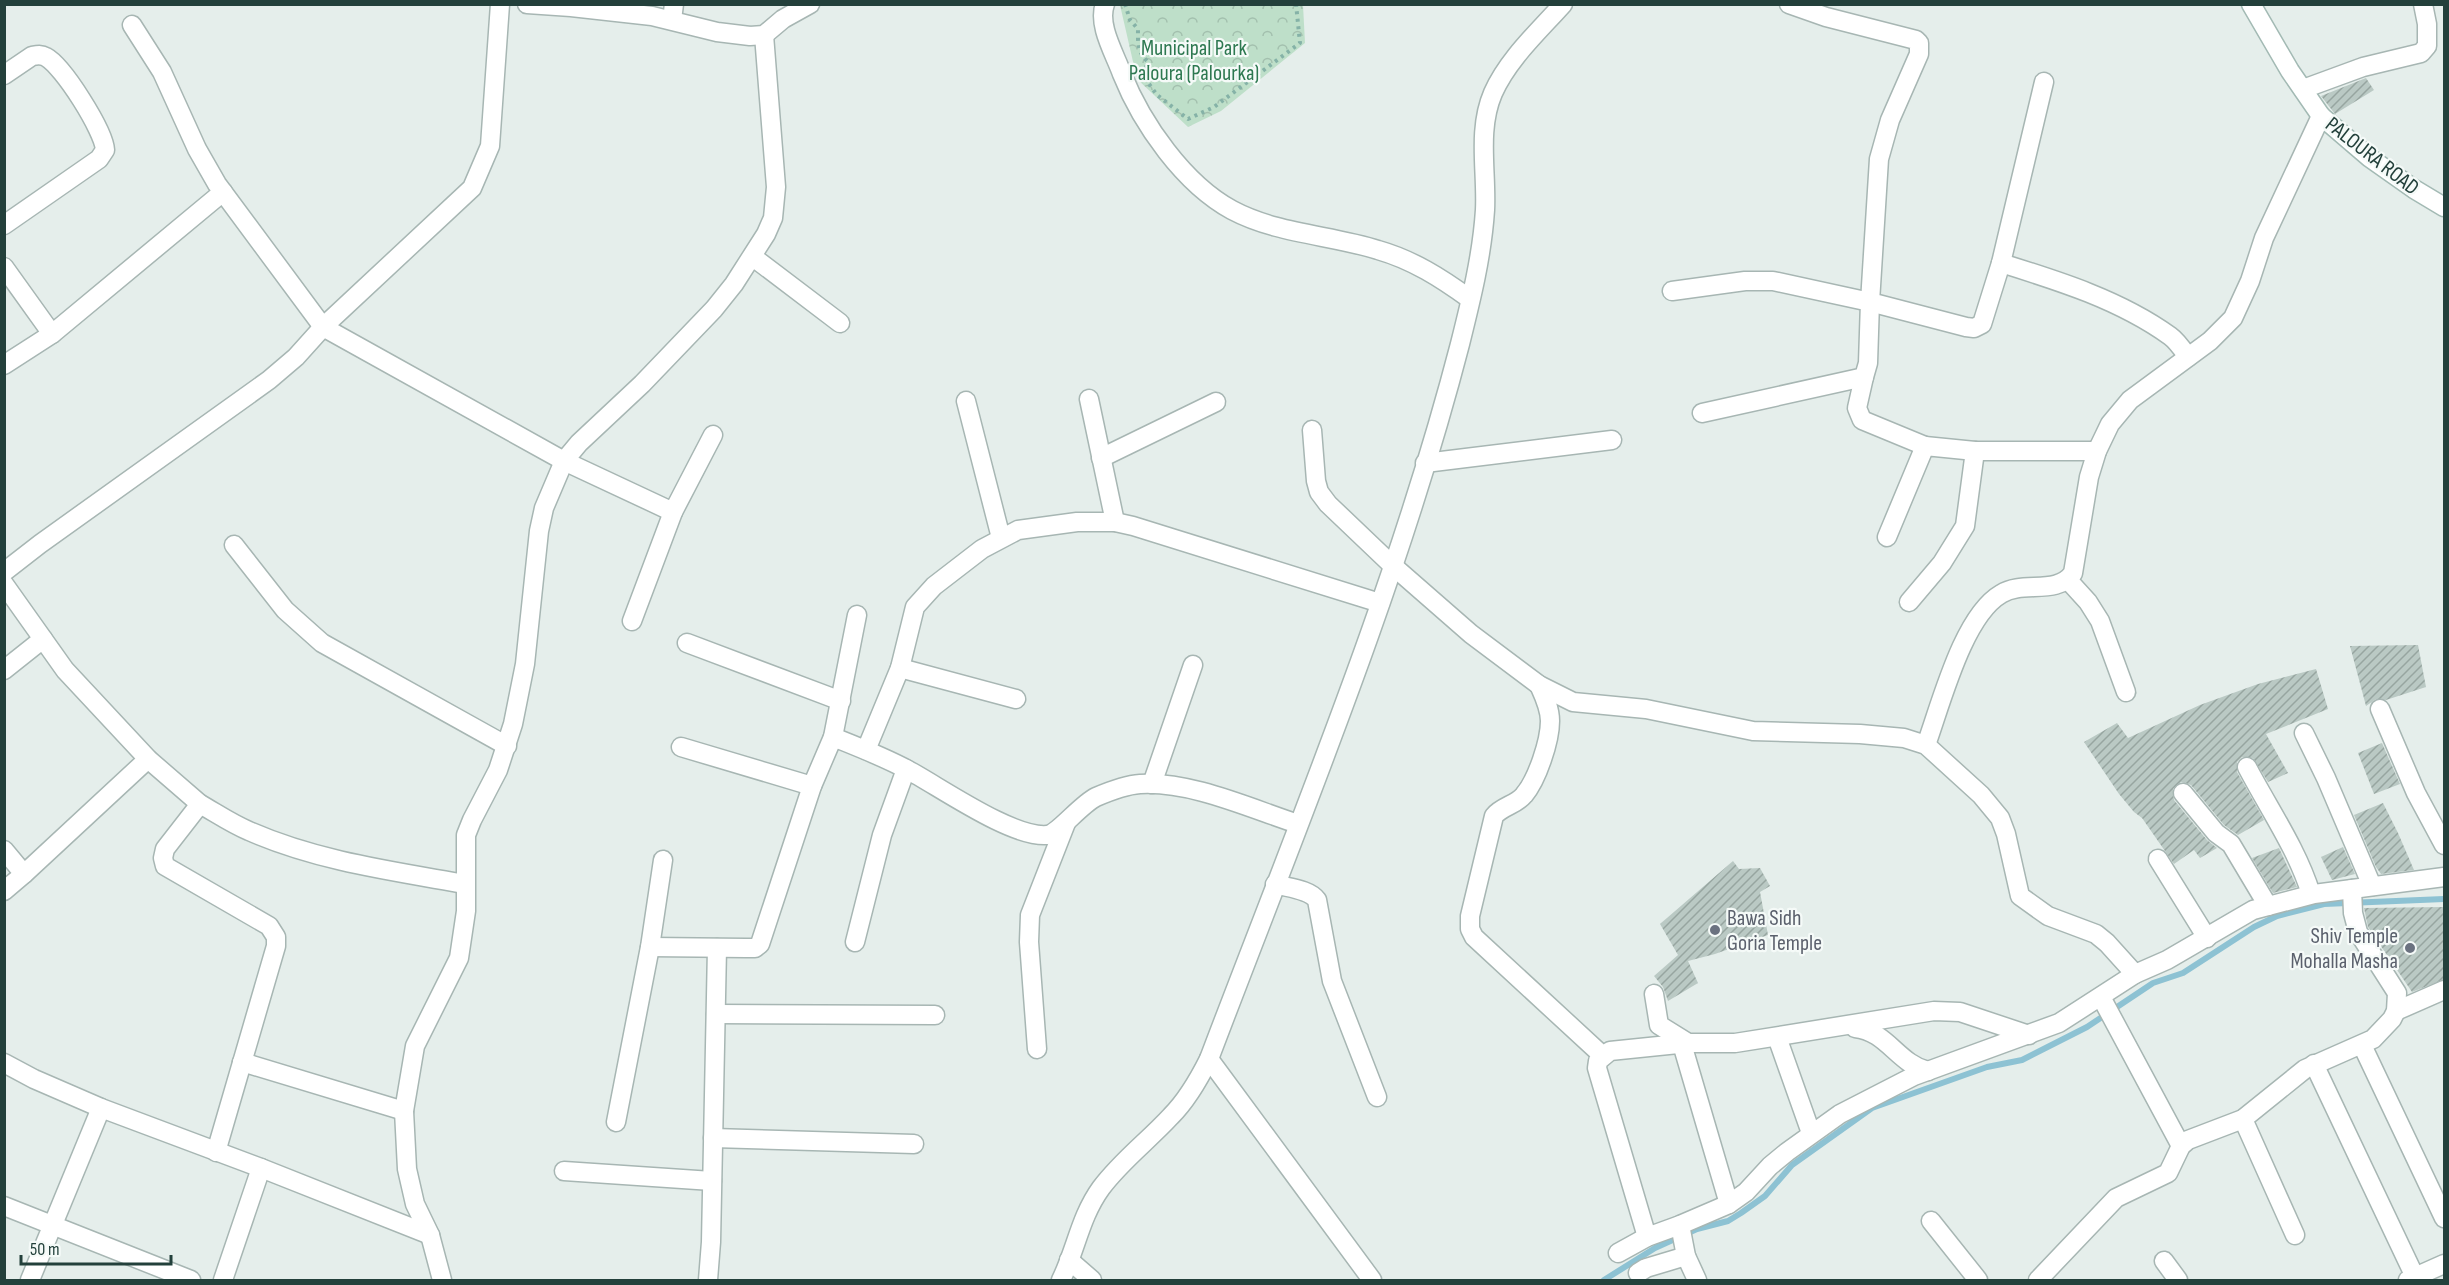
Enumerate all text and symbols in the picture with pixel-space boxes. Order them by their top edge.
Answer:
park label: Municipal Park Paloura (Palourka) [1129,35,1259,87]
street label: PALOURA ROAD [2320,111,2424,201]
place label: Bawa Sidh Goria Temple [1727,905,1822,957]
marker: Bawa Sidh Goria Temple [1708,923,1722,937]
place label: Shiv Temple Mohalla Masha [2290,923,2398,975]
marker: Shiv Temple Mohalla Masha [2403,941,2417,955]
scale bar [21,1228,171,1266]
text: 50 m [30,1239,60,1260]

